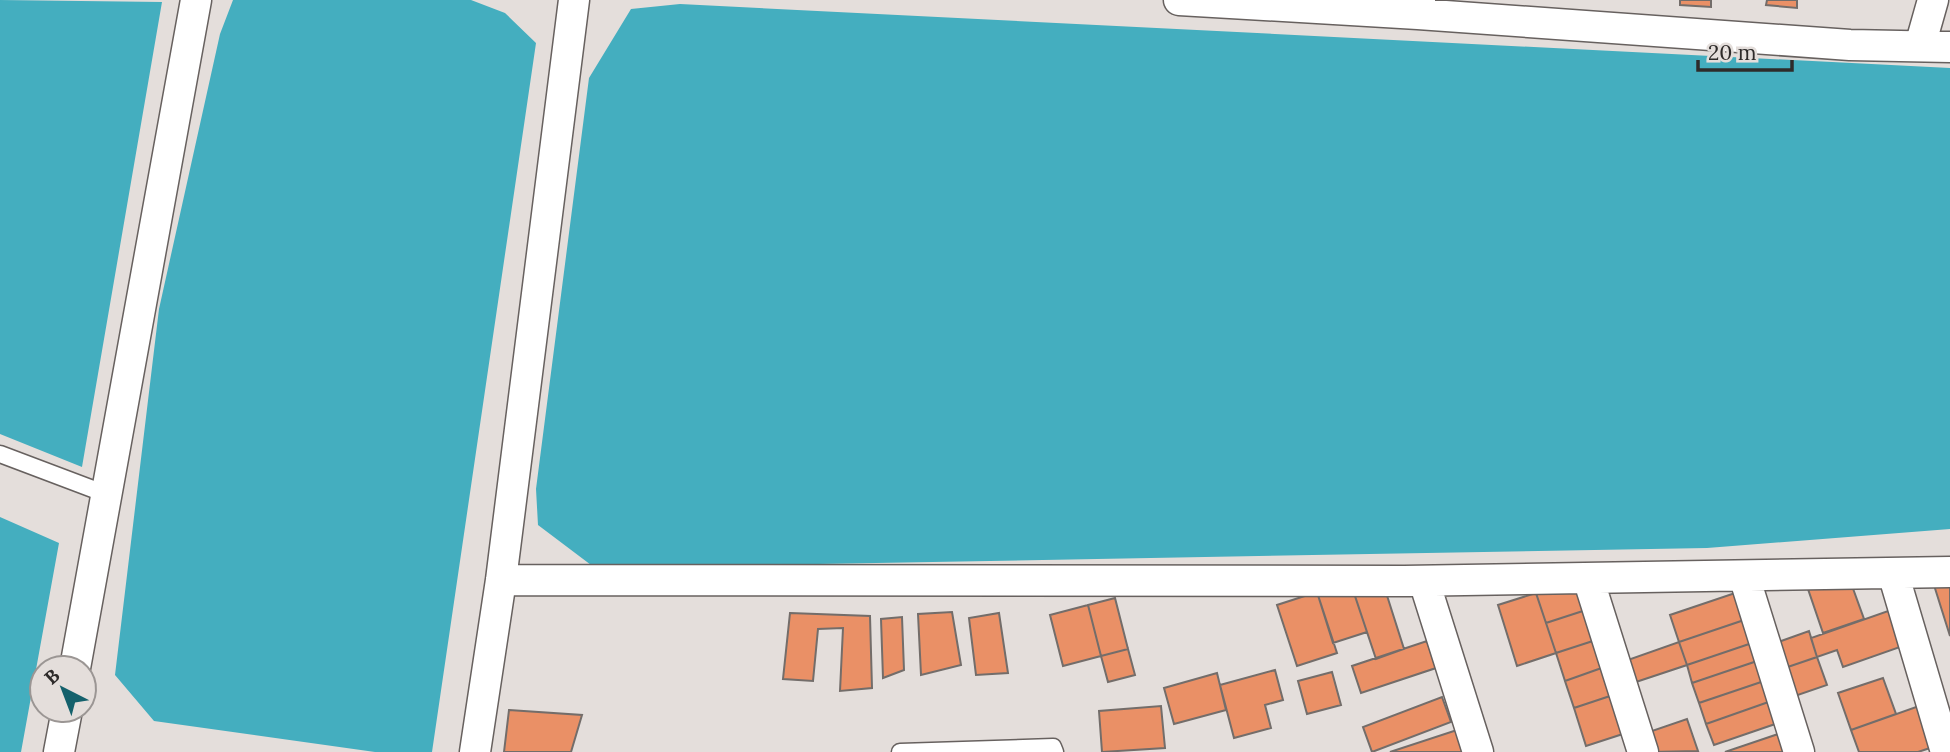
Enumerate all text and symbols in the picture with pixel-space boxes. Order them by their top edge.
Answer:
scale bar [1698,28,1792,72]
text: 20 m [1708,39,1757,66]
north arrow [28,654,98,724]
text: B [39,663,65,689]

